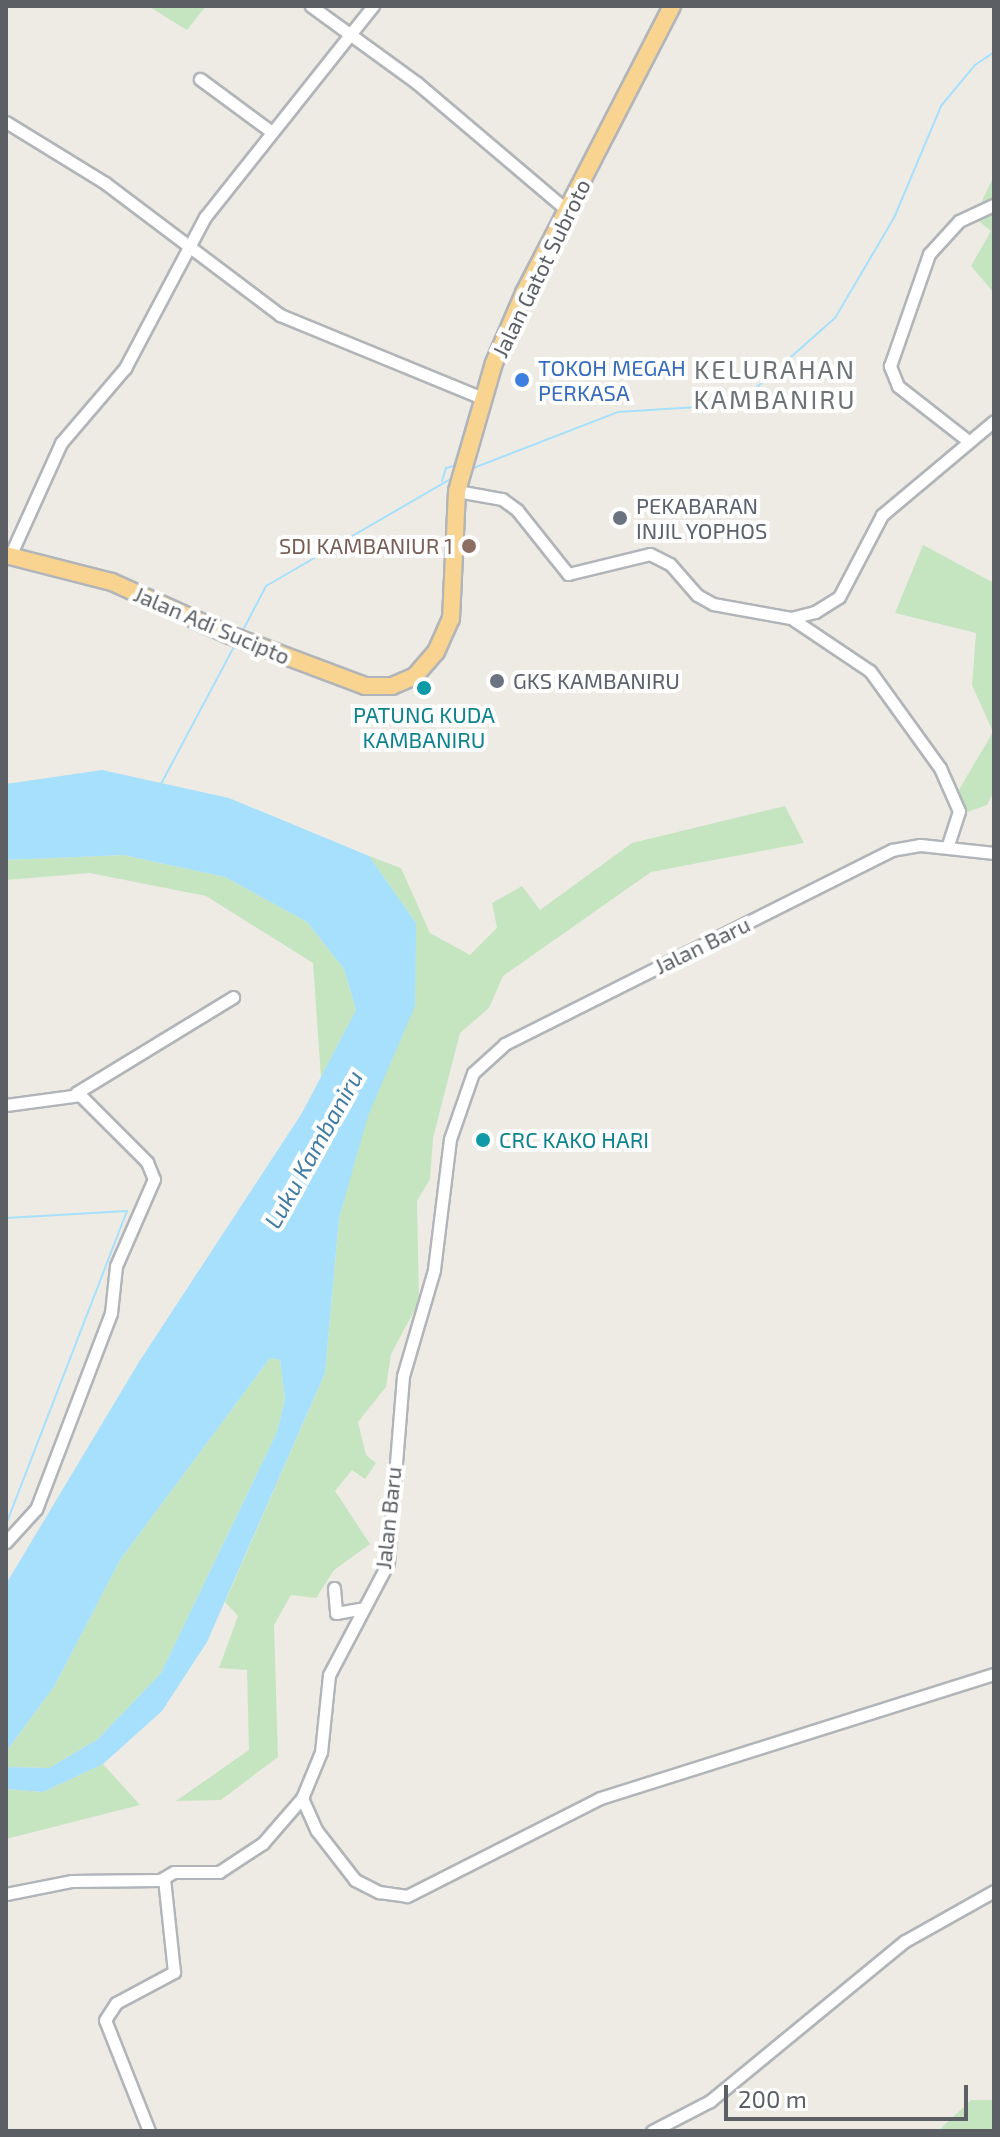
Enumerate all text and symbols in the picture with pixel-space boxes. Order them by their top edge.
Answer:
street label: Jalan Gatot Subroto [486,174,596,362]
district label: KELURAHAN KAMBANIRU [693,353,857,414]
place label: TOKOH MEGAH PERKASA [538,354,686,406]
marker: TOKOH MEGAH PERKASA [513,371,531,389]
place label: PEKABARAN INJIL YOPHOS [636,492,768,544]
marker: PEKABARAN INJIL YOPHOS [611,509,629,527]
place label: SDI KAMBANIUR 1 [279,533,453,559]
marker: SDI KAMBANIUR 1 [460,537,478,555]
street label: Jalan Adi Sucipto [130,580,294,670]
place label: GKS KAMBANIRU [513,668,680,694]
marker: GKS KAMBANIRU [488,672,506,690]
marker: PATUNG KUDA KAMBANIRU [415,679,433,697]
place label: PATUNG KUDA KAMBANIRU [353,701,495,752]
street label: Jalan Baru [650,911,754,979]
water label: Luku Kambaniru [258,1065,368,1233]
place label: CRC KAKO HARI [499,1127,649,1153]
marker: CRC KAKO HARI [474,1131,492,1149]
street label: Jalan Baru [369,1465,407,1571]
scale bar [728,2069,972,2119]
text: 200 m [738,2084,807,2113]

